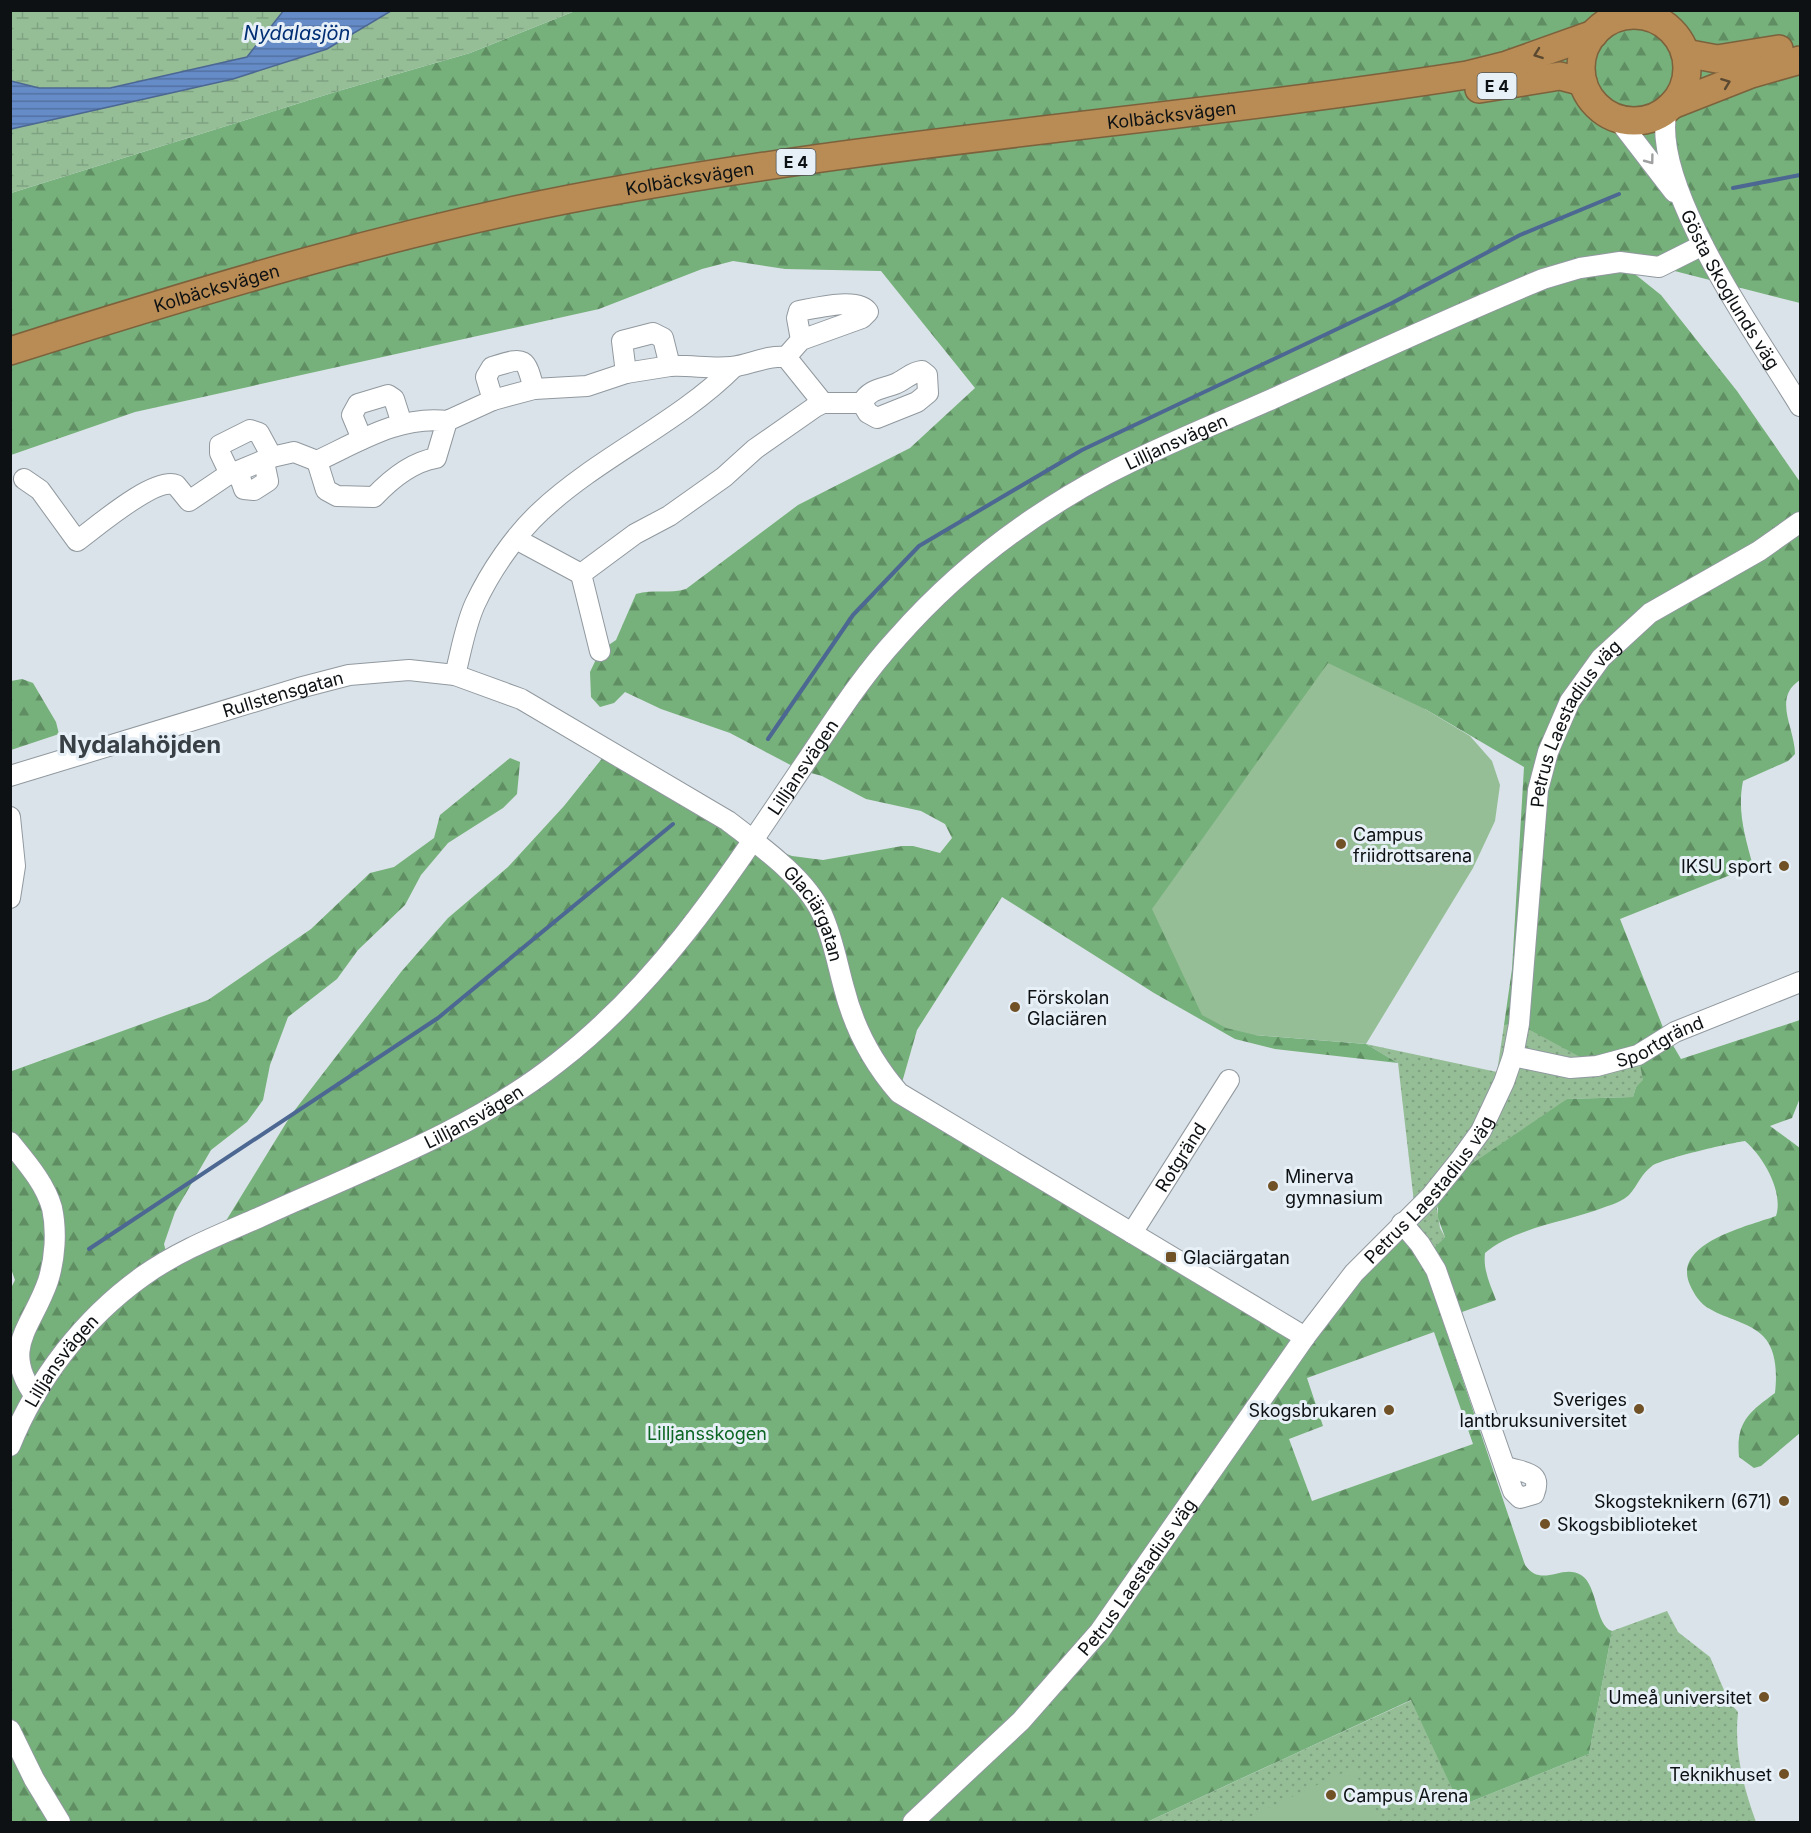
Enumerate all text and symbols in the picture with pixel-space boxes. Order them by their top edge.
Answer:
water label: Nydalasjön [244,21,350,45]
one-way arrow [1533,46,1544,59]
road number: E 4 [1478,73,1516,99]
one-way arrow [1720,77,1731,90]
street label: Kolbäcksvägen [1106,96,1237,133]
road number: E 4 [776,149,816,175]
one-way arrow [1642,154,1653,165]
street label: Kolbäcksvägen [624,157,755,199]
street label: Gösta Skoglunds väg [1677,206,1784,373]
street label: Kolbäcksvägen [151,259,282,316]
street label: Lilljansvägen [1121,409,1231,474]
street label: Petrus Laestadius väg [1526,635,1625,808]
street label: Rullstensgatan [220,666,345,721]
street label: Lilljansvägen [763,715,842,818]
district label: Nydalahöjden [59,730,221,759]
place label: Campus friidrottsarena [1353,824,1472,866]
marker: Campus friidrottsarena [1334,837,1348,851]
place label: IKSU sport [1681,856,1772,877]
marker: IKSU sport [1777,859,1791,873]
street label: Glaciärgatan [780,861,847,963]
place label: Förskolan Glaciären [1027,987,1109,1029]
marker: Förskolan Glaciären [1008,1000,1022,1014]
street label: Sportgränd [1613,1011,1706,1071]
street label: Lilljansvägen [420,1080,527,1152]
street label: Petrus Laestadius väg [1360,1113,1497,1267]
street label: Rotgränd [1151,1119,1210,1195]
place label: Minerva gymnasium [1285,1166,1383,1208]
marker: Minerva gymnasium [1266,1179,1280,1193]
place label: Glaciärgatan [1183,1247,1290,1268]
marker: Glaciärgatan [1164,1250,1178,1264]
street label: Lilljansvägen [20,1310,102,1411]
place label: Sveriges lantbruksuniversitet [1460,1389,1627,1431]
place label: Skogsbrukaren [1249,1400,1377,1421]
marker: Sveriges lantbruksuniversitet [1632,1402,1646,1416]
marker: Skogsbrukaren [1382,1403,1396,1417]
park label: Lilljansskogen [647,1423,767,1444]
place label: Skogsteknikern (671) [1594,1491,1772,1512]
street label: Petrus Laestadius väg [1073,1494,1200,1659]
marker: Skogsteknikern (671) [1777,1494,1791,1508]
place label: Skogsbiblioteket [1557,1514,1697,1535]
marker: Skogsbiblioteket [1538,1517,1552,1531]
place label: Umeå universitet [1608,1687,1752,1708]
marker: Umeå universitet [1757,1690,1771,1704]
place label: Teknikhuset [1669,1764,1772,1785]
marker: Teknikhuset [1777,1767,1791,1781]
place label: Campus Arena [1343,1785,1468,1806]
marker: Campus Arena [1324,1788,1338,1802]

